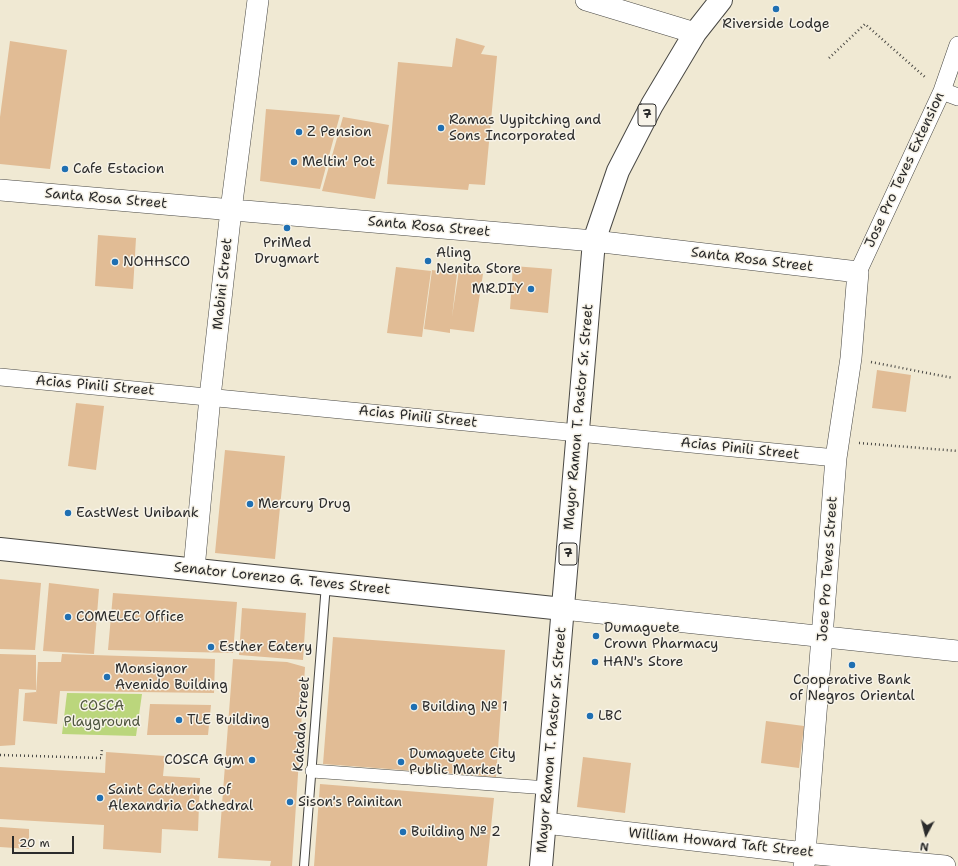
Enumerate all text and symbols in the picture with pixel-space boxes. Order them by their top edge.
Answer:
marker: Riverside Lodge [771,4,781,14]
place label: Riverside Lodge [722,16,830,32]
street label: Jose Pro Teves Extension [862,90,948,250]
road number: 7 [638,104,656,126]
place label: Ramas Uypitching and Sons Incorporated [449,112,601,144]
marker: Ramas Uypitching and Sons Incorporated [436,123,446,133]
place label: Z Pension [307,124,371,140]
marker: Z Pension [294,127,304,137]
place label: Meltin' Pot [302,154,375,170]
marker: Meltin' Pot [289,157,299,167]
place label: Cafe Estacion [73,161,164,177]
marker: Cafe Estacion [60,164,70,174]
street label: Santa Rosa Street [44,185,168,213]
street label: Santa Rosa Street [367,213,491,241]
marker: PriMed Drugmart [282,223,292,233]
place label: PriMed Drugmart [255,235,319,268]
street label: Mabini Street [210,237,236,331]
street label: Santa Rosa Street [690,244,814,276]
place label: Aling Nenita Store [436,245,521,278]
place label: NOHHSCO [123,254,190,270]
marker: Aling Nenita Store [423,256,433,266]
marker: NOHHSCO [110,257,120,267]
place label: MR.DIY [472,281,523,297]
marker: MR.DIY [526,284,536,294]
street label: Mayor Ramon T. Pastor Sr. Street [561,303,597,531]
street label: Acias Pinili Street [35,372,155,400]
street label: Acias Pinili Street [358,402,478,432]
street label: Acias Pinili Street [680,434,800,464]
place label: Mercury Drug [258,496,351,512]
street label: Jose Pro Teves Street [815,496,841,642]
marker: Mercury Drug [245,499,255,509]
place label: EastWest Unibank [76,505,199,521]
marker: EastWest Unibank [63,508,73,518]
road number: 7 [559,543,577,565]
street label: Senator Lorenzo G. Teves Street [173,559,391,599]
place label: COMELEC Office [76,609,184,625]
marker: COMELEC Office [63,612,73,622]
place label: Dumaguete Crown Pharmacy [604,620,718,652]
street label: Mayor Ramon T. Pastor Sr. Street [534,626,570,854]
marker: Dumaguete Crown Pharmacy [591,631,601,641]
place label: Esther Eatery [219,639,312,655]
marker: Esther Eatery [206,642,216,652]
place label: HAN's Store [603,654,684,670]
marker: HAN's Store [590,657,600,667]
marker: Cooperative Bank of Negros Oriental [847,660,857,670]
place label: Monsignor Avenido Building [115,661,228,694]
marker: Monsignor Avenido Building [102,672,112,682]
place label: Cooperative Bank of Negros Oriental [789,672,915,704]
street label: Katada Street [290,676,314,772]
park label: COSCA Playground [64,698,140,730]
place label: Building № 1 [422,699,508,715]
marker: Building № 1 [409,702,419,712]
place label: LBC [598,708,622,724]
marker: LBC [585,711,595,721]
place label: TLE Building [187,712,269,728]
marker: TLE Building [174,715,184,725]
place label: Dumaguete City Public Market [409,746,516,778]
place label: COSCA Gym [164,752,244,768]
marker: COSCA Gym [247,755,257,765]
marker: Dumaguete City Public Market [396,757,406,767]
place label: Saint Catherine of Alexandria Cathedral [108,782,253,814]
marker: Saint Catherine of Alexandria Cathedral [95,793,105,803]
place label: Sison's Painitan [298,794,402,810]
marker: Sison's Painitan [285,797,295,807]
north arrow [906,814,946,854]
place label: Building № 2 [411,824,501,840]
street label: William Howard Taft Street [628,825,814,861]
marker: Building № 2 [398,827,408,837]
scale bar [14,828,76,854]
text: 20 m [19,835,50,851]
text: N [919,838,930,854]

